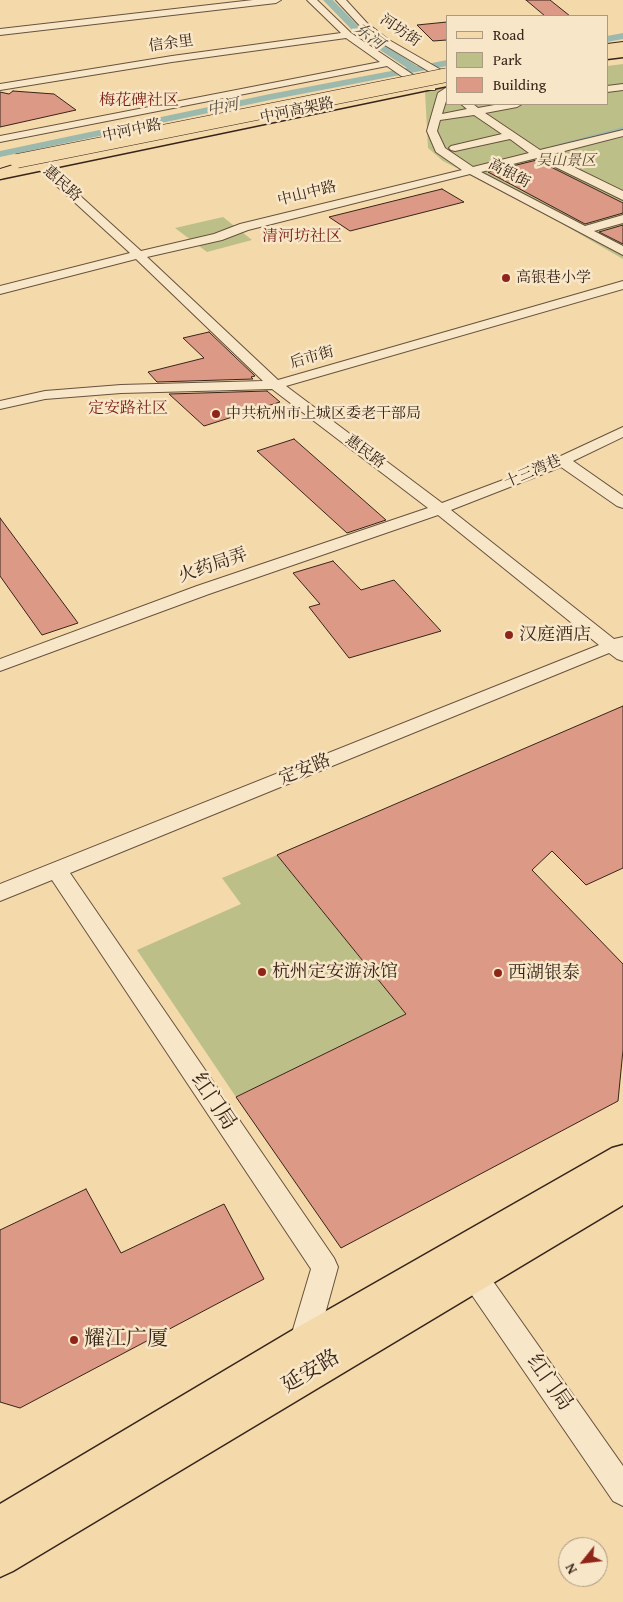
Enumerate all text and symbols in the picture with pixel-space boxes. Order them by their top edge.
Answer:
street label: 河坊街 [376,11,424,51]
legend [446,15,608,105]
water label: 东河 [350,20,388,54]
text: Road [493,24,524,45]
street label: 信余里 [147,32,195,56]
text: Park [493,49,522,70]
text: Building [493,74,546,95]
district label: 梅花碑社区 [99,91,179,111]
street label: 中河高架路 [258,94,336,128]
water label: 中河 [205,95,241,121]
street label: 中河中路 [101,116,163,146]
park label: 吴山景区 [536,152,596,170]
street label: 高银街 [485,155,533,193]
street label: 惠民路 [39,162,85,206]
street label: 中山中路 [276,178,338,210]
district label: 清河坊社区 [262,227,342,247]
place label: 高银巷小学 [516,269,591,287]
marker: 高银巷小学 [500,272,512,284]
street label: 后市街 [288,343,336,373]
district label: 定安路社区 [88,399,168,419]
place label: 中共杭州市上城区委老干部局 [226,405,421,423]
marker: 中共杭州市上城区委老干部局 [210,408,222,420]
street label: 惠民路 [342,431,388,473]
street label: 十三湾巷 [502,452,564,492]
street label: 火药局弄 [175,544,251,588]
place label: 汉庭酒店 [519,624,591,646]
marker: 汉庭酒店 [503,629,515,641]
street label: 定安路 [276,750,334,790]
place label: 杭州定安游泳馆 [272,961,398,983]
place label: 西湖银泰 [508,962,580,984]
marker: 杭州定安游泳馆 [256,966,268,978]
marker: 西湖银泰 [492,967,504,979]
street label: 红门局 [185,1069,241,1135]
place label: 耀江广厦 [84,1327,168,1353]
marker: 耀江广厦 [68,1334,80,1346]
street label: 延安路 [278,1345,344,1399]
street label: 红门局 [521,1350,577,1416]
north arrow [558,1537,608,1587]
text: N [560,1560,582,1578]

